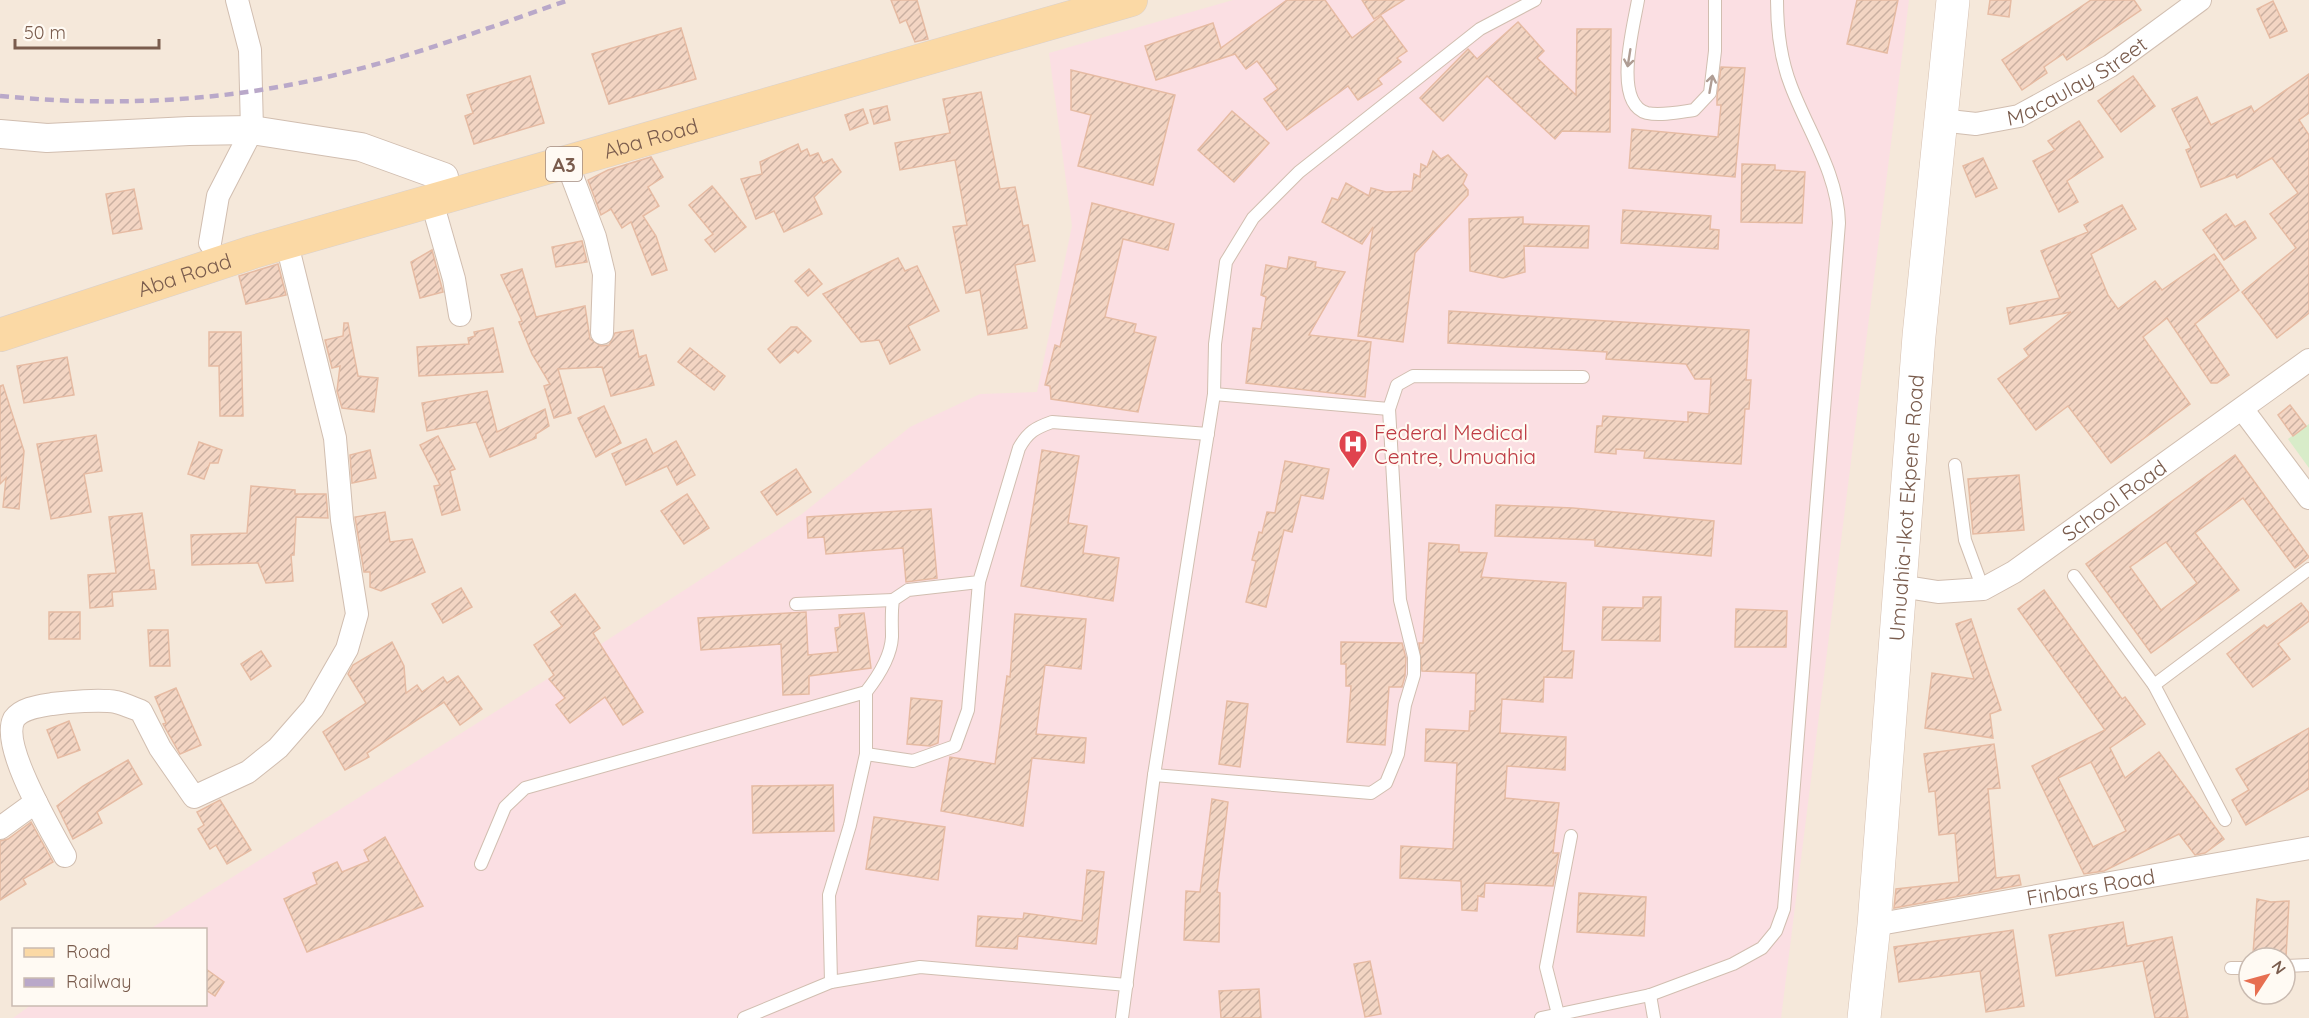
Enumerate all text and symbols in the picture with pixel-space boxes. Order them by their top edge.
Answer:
scale bar [15,12,159,50]
text: 50 m [24,21,66,44]
street label: Macaulay Street [2005,31,2152,131]
one-way arrow [1624,47,1635,67]
one-way arrow [1705,75,1716,94]
street label: Aba Road [601,112,701,164]
road number: A3 [546,147,582,181]
street label: Aba Road [134,247,234,302]
street label: Umuahia-Ikot Ekpene Road [1883,373,1929,642]
place label: Federal Medical Centre, Umuahia [1374,419,1536,469]
hospital icon: Federal Medical Centre, Umuahia [1337,428,1369,470]
street label: School Road [2057,454,2171,547]
street label: Finbars Road [2024,863,2157,911]
legend [12,928,207,1006]
text: Road [66,940,111,963]
north arrow [2237,946,2297,1006]
text: N [2268,957,2291,978]
text: Railway [66,970,132,993]

